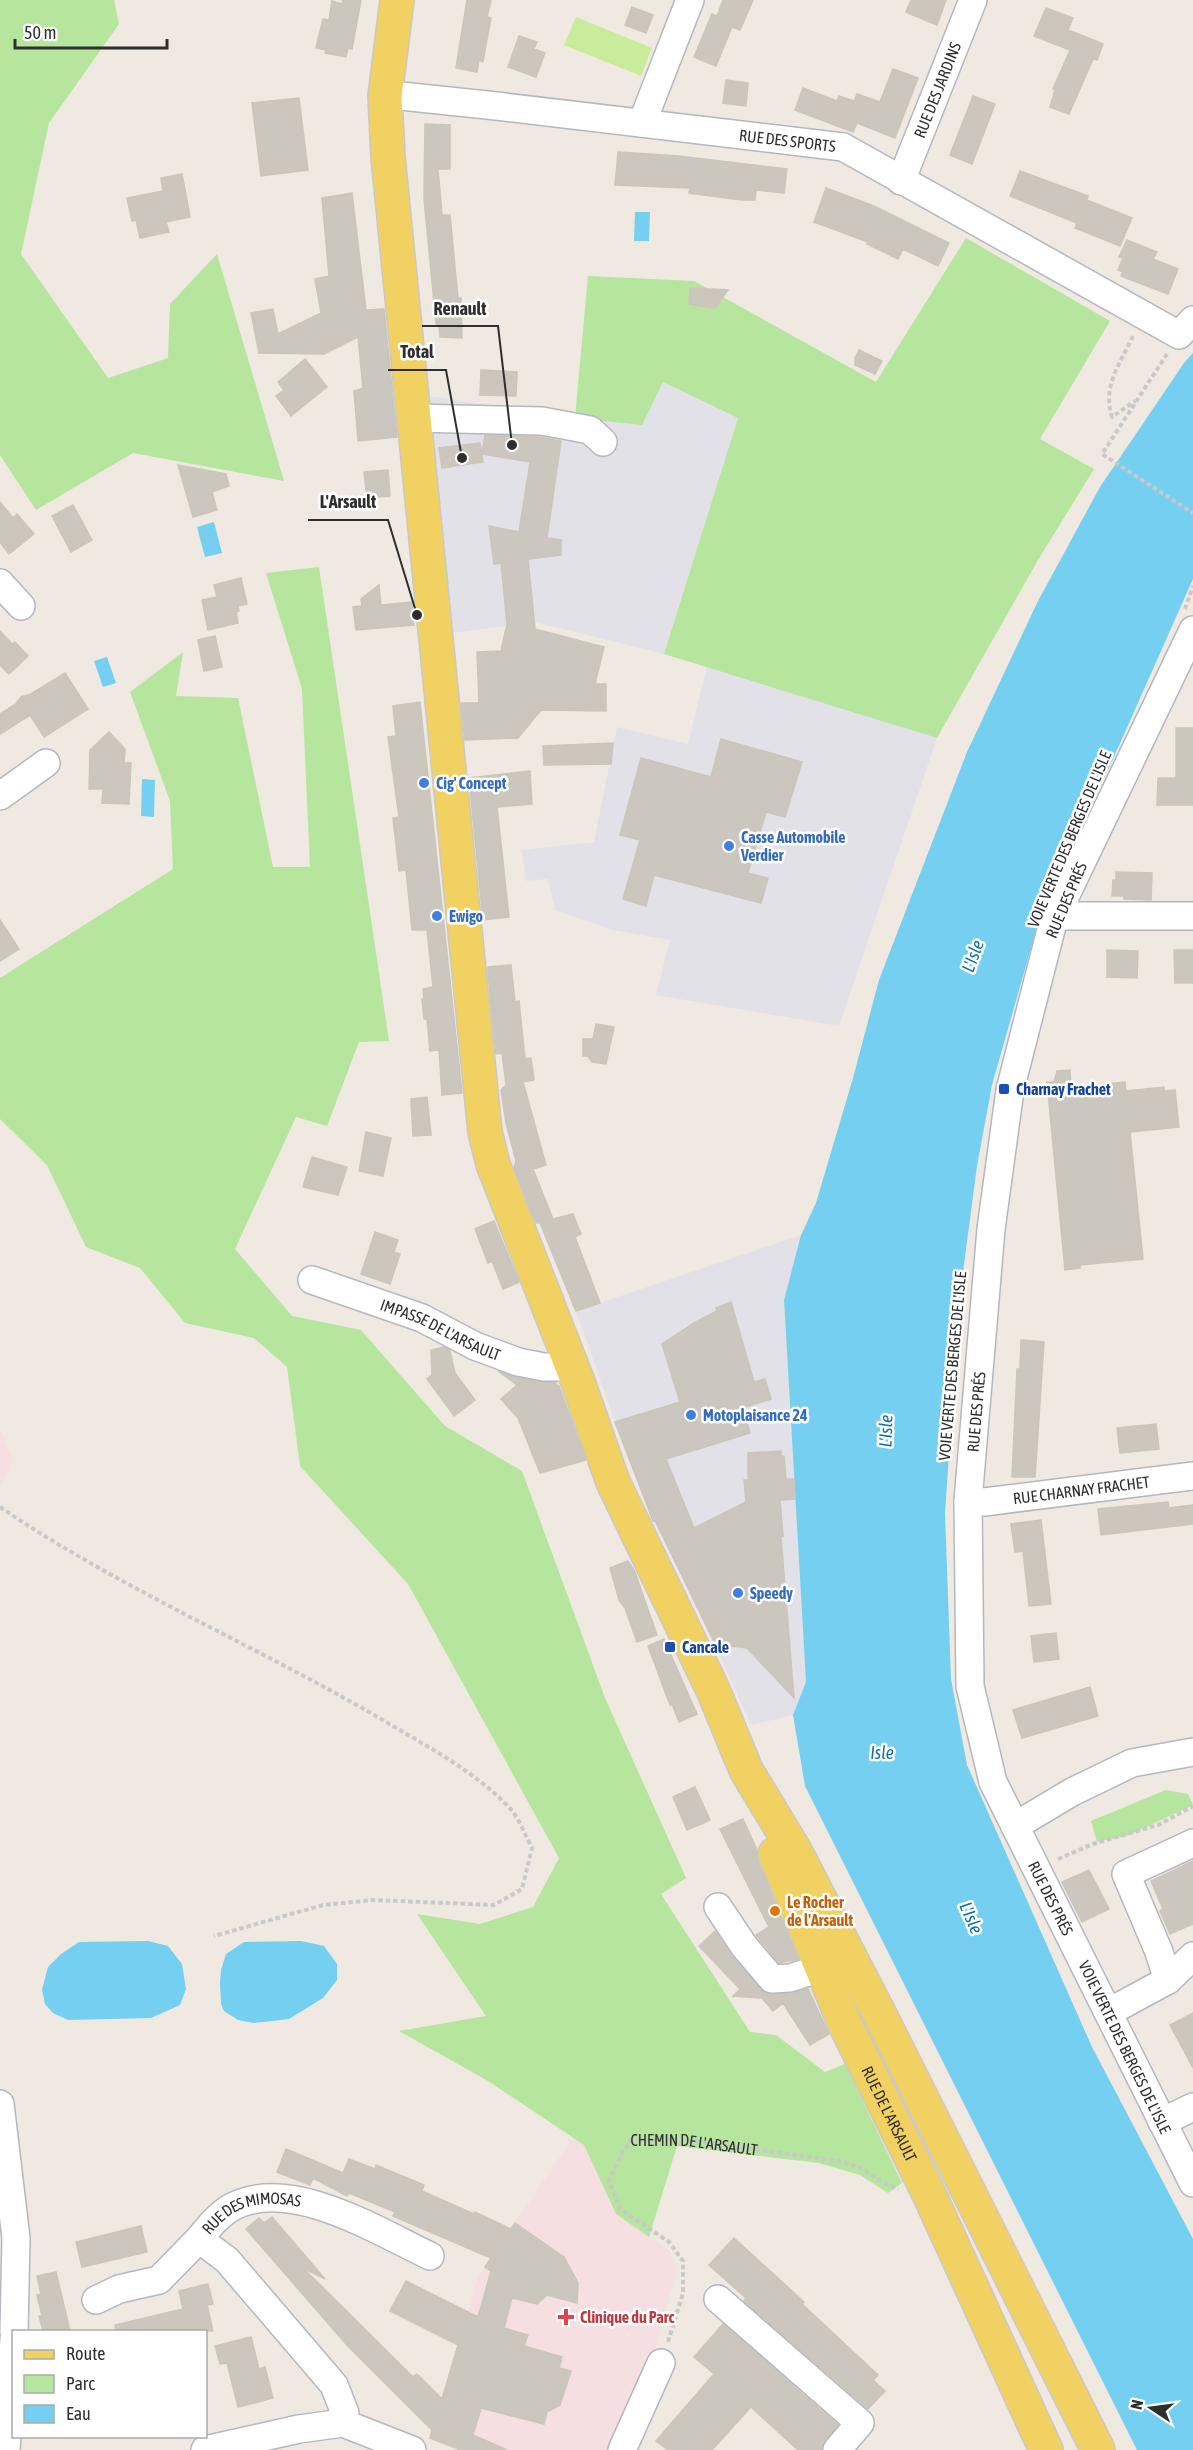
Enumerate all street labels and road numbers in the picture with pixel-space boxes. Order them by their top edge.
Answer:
street label: RUE DES JARDINS [910,39,964,140]
street label: RUE DES SPORTS [738,126,837,155]
street label: VOIE VERTE DES BERGES DE L'ISLE [1024,748,1114,930]
street label: RUE DES PRÉS [1042,859,1090,941]
street label: VOIE VERTE DES BERGES DE L'ISLE [935,1271,969,1461]
street label: IMPASSE DE L'ARSAULT [378,1295,503,1364]
street label: RUE DES PRÉS [964,1371,988,1453]
street label: RUE CHARNAY FRACHET [1012,1472,1150,1507]
street label: RUE DES PRÉS [1025,1858,1077,1938]
street label: VOIE VERTE DES BERGES DE L'ISLE [1075,1958,1175,2136]
street label: RUE DE L'ARSAULT [858,2063,921,2164]
street label: CHEMIN DE L'ARSAULT [631,2131,759,2159]
street label: RUE DES MIMOSAS [198,2189,303,2237]

